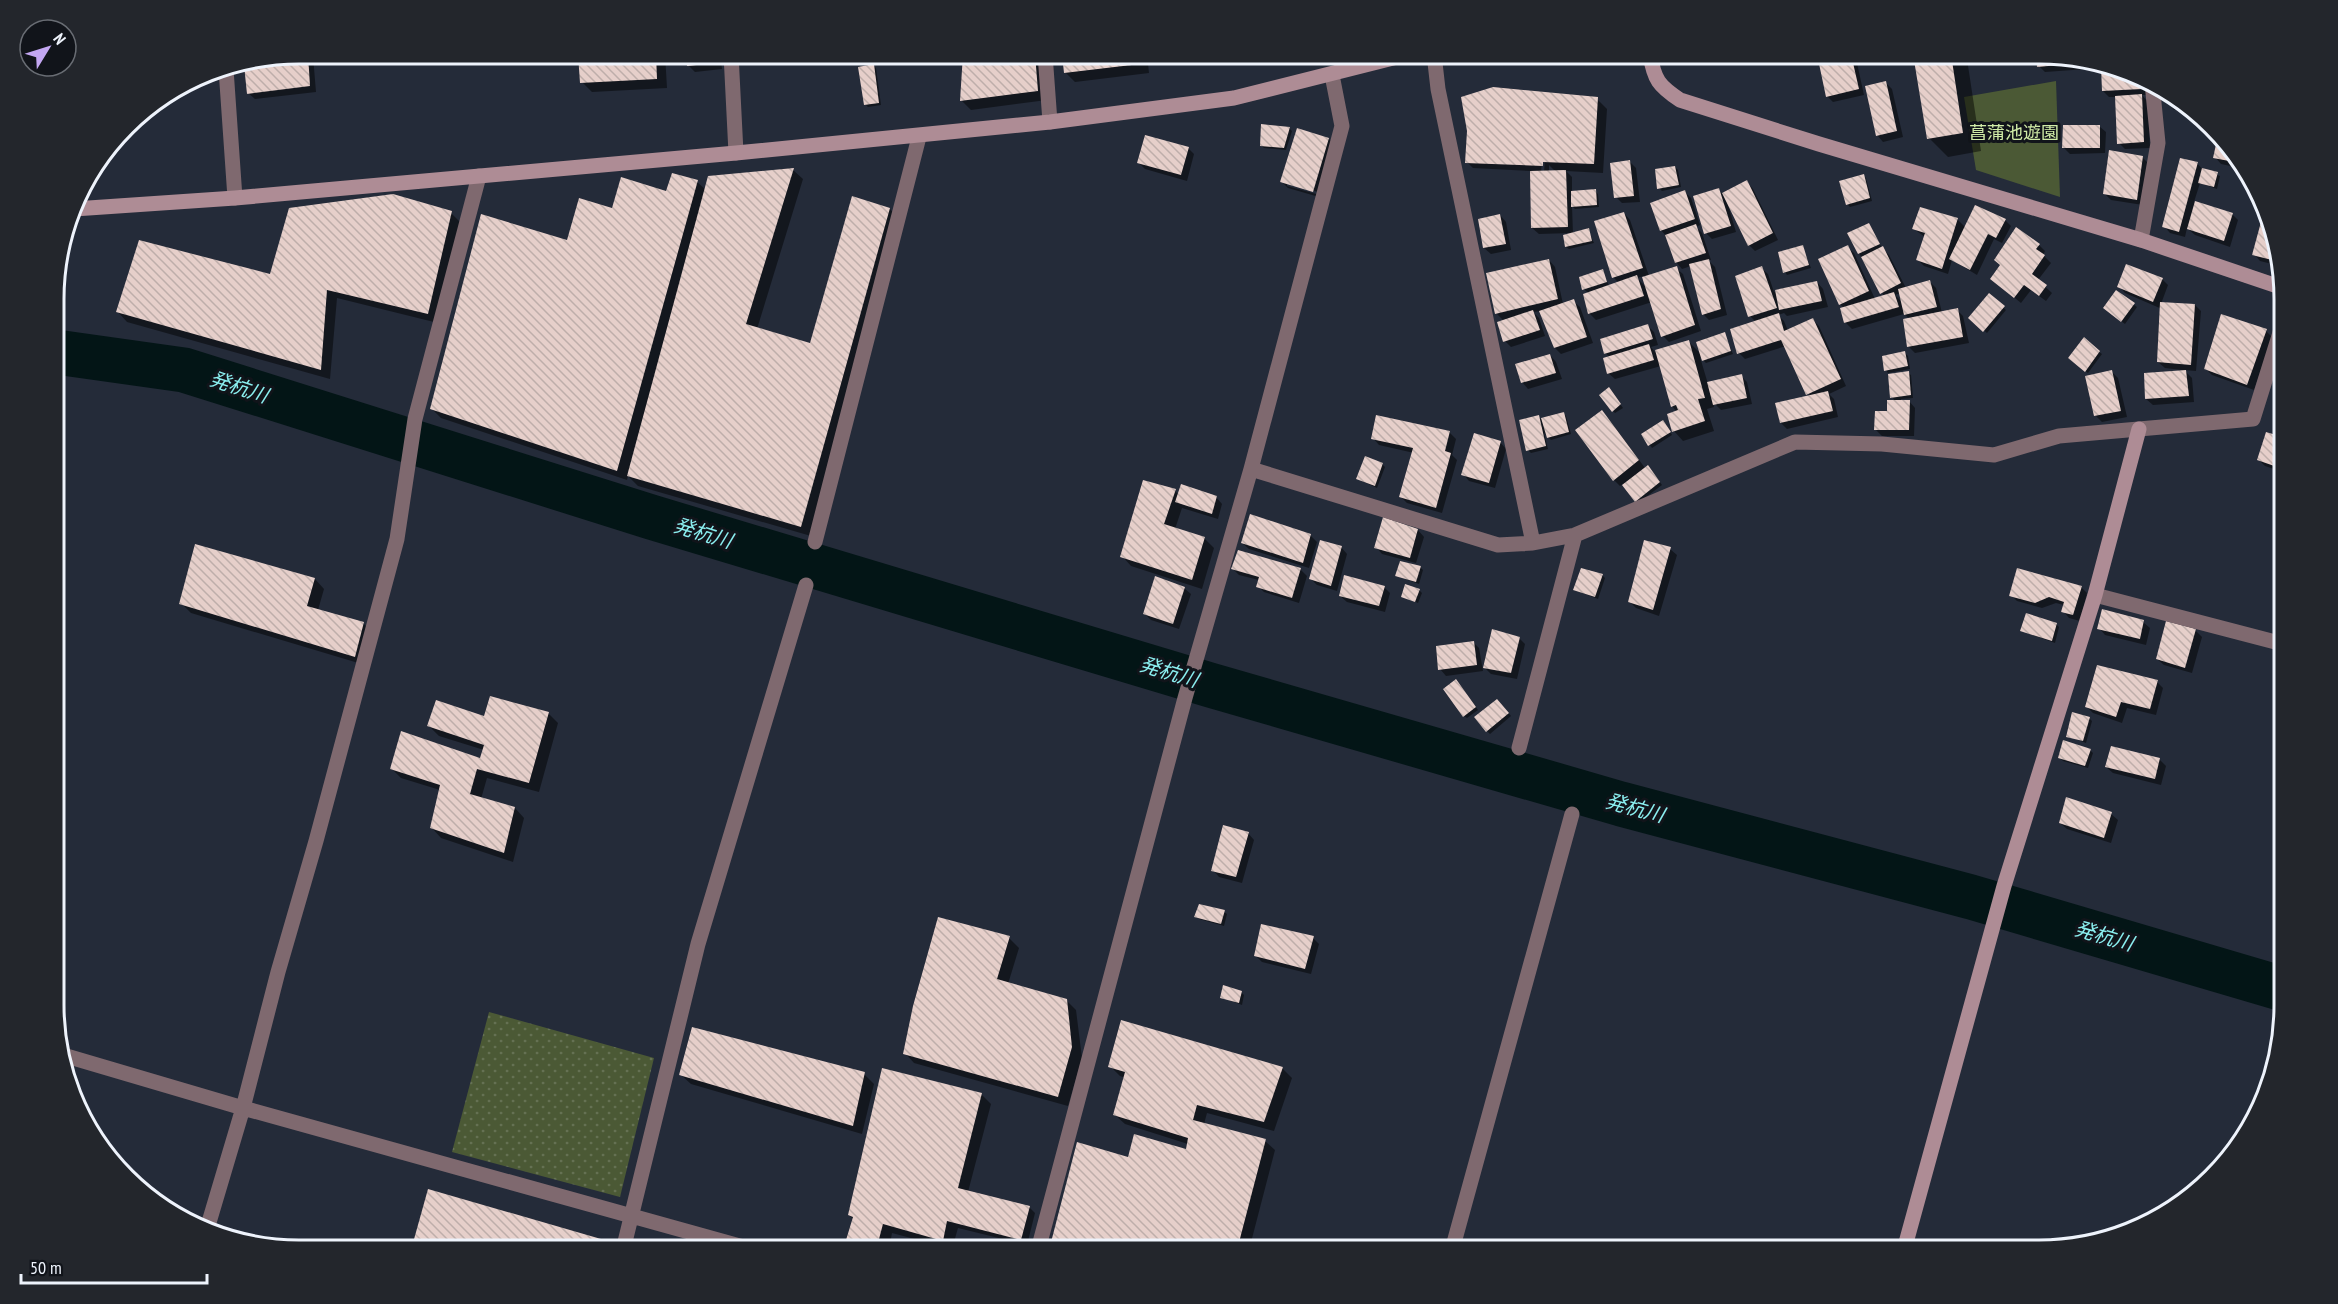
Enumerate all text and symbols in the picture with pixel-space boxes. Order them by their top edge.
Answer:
north arrow [18,18,78,78]
text: N [49,29,70,48]
park label: 菖蒲池遊園 [1969,121,2059,144]
water label: 発杭川 [206,365,273,409]
water label: 発杭川 [671,512,737,555]
water label: 発杭川 [1137,651,1203,694]
water label: 発杭川 [1603,788,1669,829]
water label: 発杭川 [2072,915,2138,957]
scale bar [21,1247,207,1285]
text: 50 m [30,1256,62,1279]

